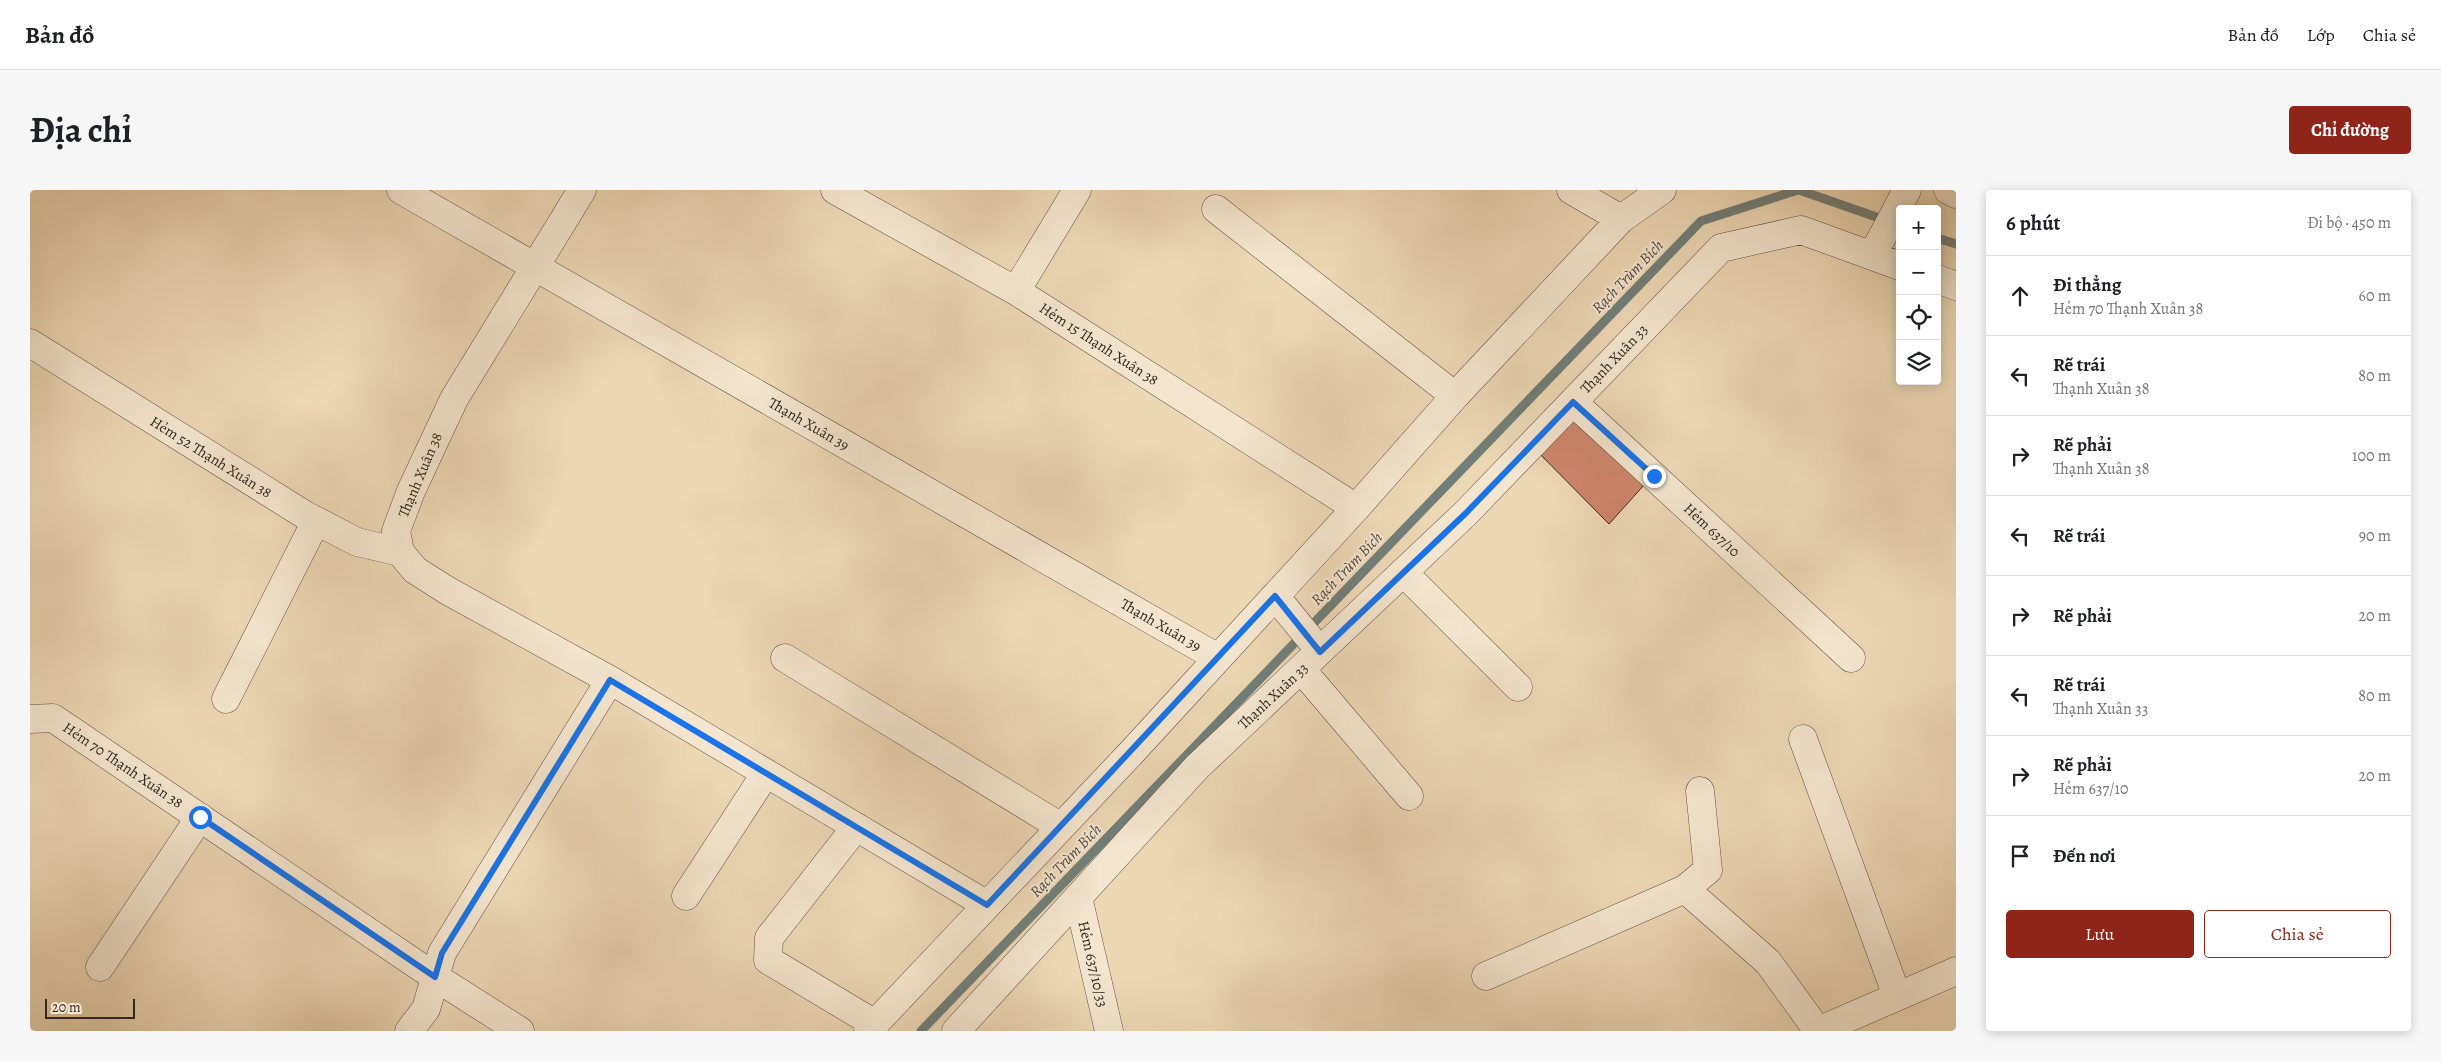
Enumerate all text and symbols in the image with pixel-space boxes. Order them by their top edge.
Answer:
text: Bản đồ [25,19,94,51]
text: Bản đồ [2228,23,2279,47]
text: Lớp [2307,23,2335,47]
text: Chia sẻ [2363,23,2416,47]
text: Địa chỉ [30,106,132,154]
button: Chỉ đường [2289,106,2411,154]
map controls [1896,205,1941,385]
button: + [1896,205,1941,250]
text: 6 phút [2006,209,2061,237]
text: Đi bộ · 450 m [2307,212,2391,234]
water label: Rạch Trùm Bích [1587,235,1669,318]
button: − [1896,250,1941,295]
text: Đi thẳng [2053,272,2121,298]
icon: ahead [2006,282,2034,310]
text: 60 m [2359,285,2391,307]
button: locate [1896,295,1941,340]
street label: Hẻm 15 Thạnh Xuân 38 [1036,298,1162,390]
text: Hẻm 70 Thạnh Xuân 38 [2053,298,2203,320]
street label: Thạnh Xuân 33 [1576,320,1652,398]
button: layers [1896,340,1941,385]
text: Rẽ trái [2053,352,2105,378]
icon: left [2006,362,2034,390]
text: 80 m [2358,365,2391,387]
text: Thạnh Xuân 38 [2053,378,2149,400]
street label: Thạnh Xuân 39 [765,393,853,455]
street label: Hẻm 52 Thạnh Xuân 38 [146,411,276,503]
street label: Thạnh Xuân 38 [393,429,447,521]
text: Rẽ phải [2053,432,2112,458]
icon: right [2006,442,2034,470]
text: 100 m [2352,445,2391,467]
text: Thạnh Xuân 38 [2053,458,2149,480]
route end [1643,465,1666,488]
street label: Hẻm 637/10 [1679,499,1745,561]
icon: left [2006,522,2034,550]
text: Rẽ trái [2053,523,2105,549]
text: 90 m [2359,525,2391,547]
water label: Rạch Trùm Bích [1306,527,1388,610]
street label: Thạnh Xuân 39 [1117,594,1205,656]
icon: right [2006,602,2034,630]
text: Rẽ phải [2053,603,2112,629]
text: 20 m [2358,605,2391,627]
street label: Thạnh Xuân 33 [1234,658,1312,734]
text: Rẽ trái [2053,672,2105,698]
icon: left [2006,682,2034,710]
text: 80 m [2358,685,2391,707]
text: Thạnh Xuân 33 [2053,698,2148,720]
street label: Hẻm 70 Thạnh Xuân 38 [59,717,187,813]
text: Rẽ phải [2053,752,2112,778]
icon: right [2006,762,2034,790]
text: 20 m [2358,765,2391,787]
text: Hẻm 637/10 [2053,778,2128,800]
route start [189,806,212,829]
water label: Rạch Trùm Bích [1025,819,1107,902]
icon: arrive [2006,842,2034,870]
text: Đến nơi [2053,843,2115,869]
button: Lưu [2006,910,2194,958]
button: Chia sẻ [2204,910,2391,958]
street label: Hẻm 637/10/33 [1073,919,1113,1009]
scale bar [45,996,135,1019]
text: 20 m [52,998,81,1017]

